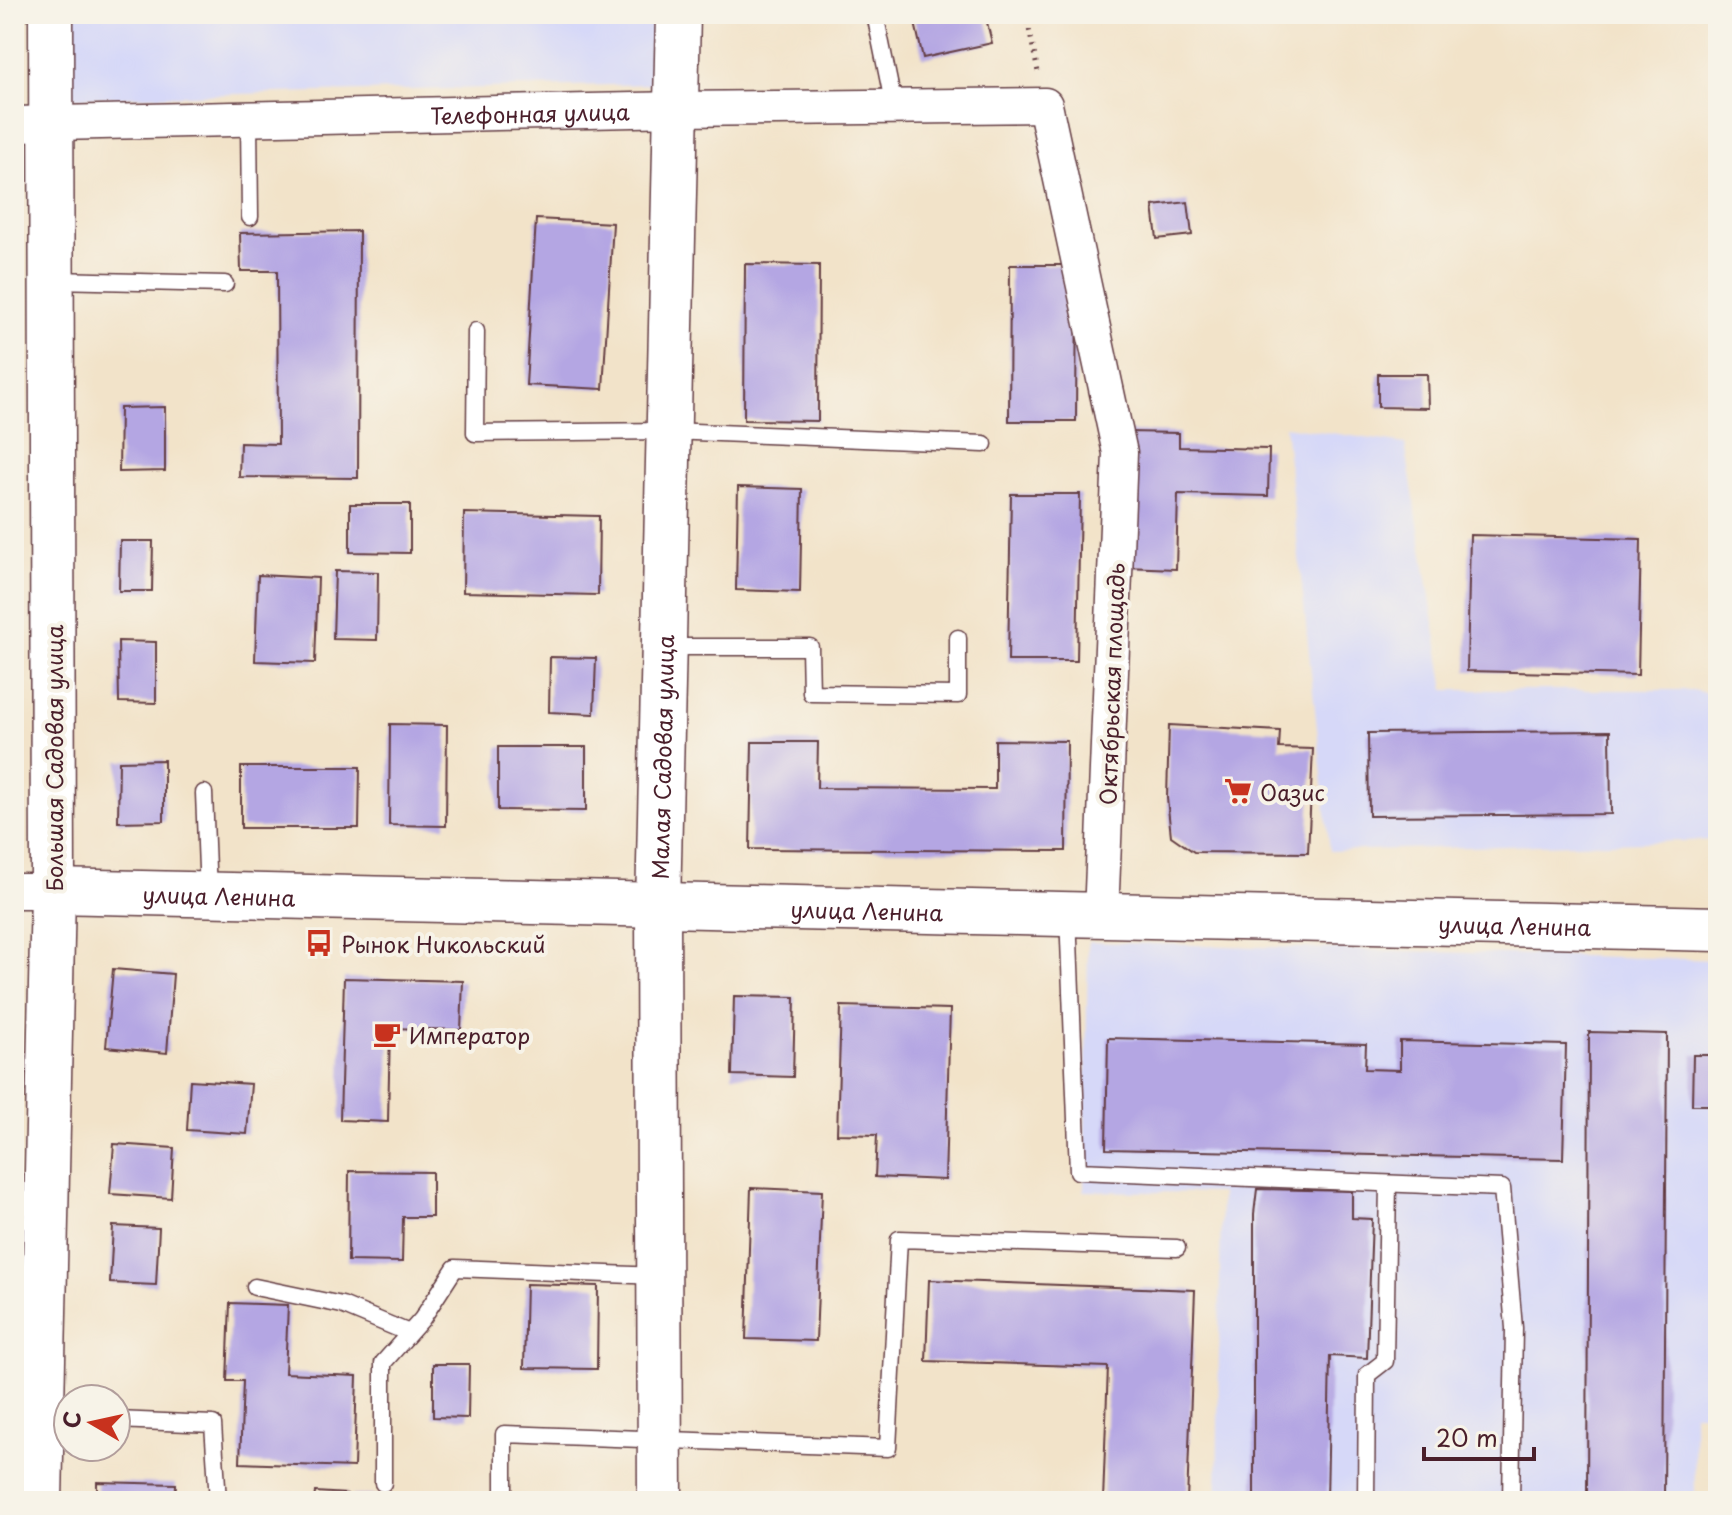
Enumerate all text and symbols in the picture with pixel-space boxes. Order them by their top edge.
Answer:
street label: Телефонная улица [430,94,630,131]
street label: Октябрьская площадь [1090,562,1132,806]
street label: Большая Садовая улица [37,624,70,891]
street label: Малая Садовая улица [642,634,681,880]
place label: Оазис [1260,775,1325,808]
supermarket icon: Оазис [1223,776,1253,806]
street label: улица Ленина [142,877,296,913]
street label: улица Ленина [790,891,944,928]
street label: улица Ленина [1438,906,1592,943]
place label: Рынок Никольский [341,927,545,960]
bus stop icon: Рынок Никольский [304,928,334,958]
place label: Император [409,1018,530,1051]
cafe icon: Император [372,1019,402,1049]
north arrow [52,1383,132,1463]
text: С [53,1409,88,1430]
scale bar [1424,1411,1534,1461]
text: 20 m [1436,1419,1498,1455]

